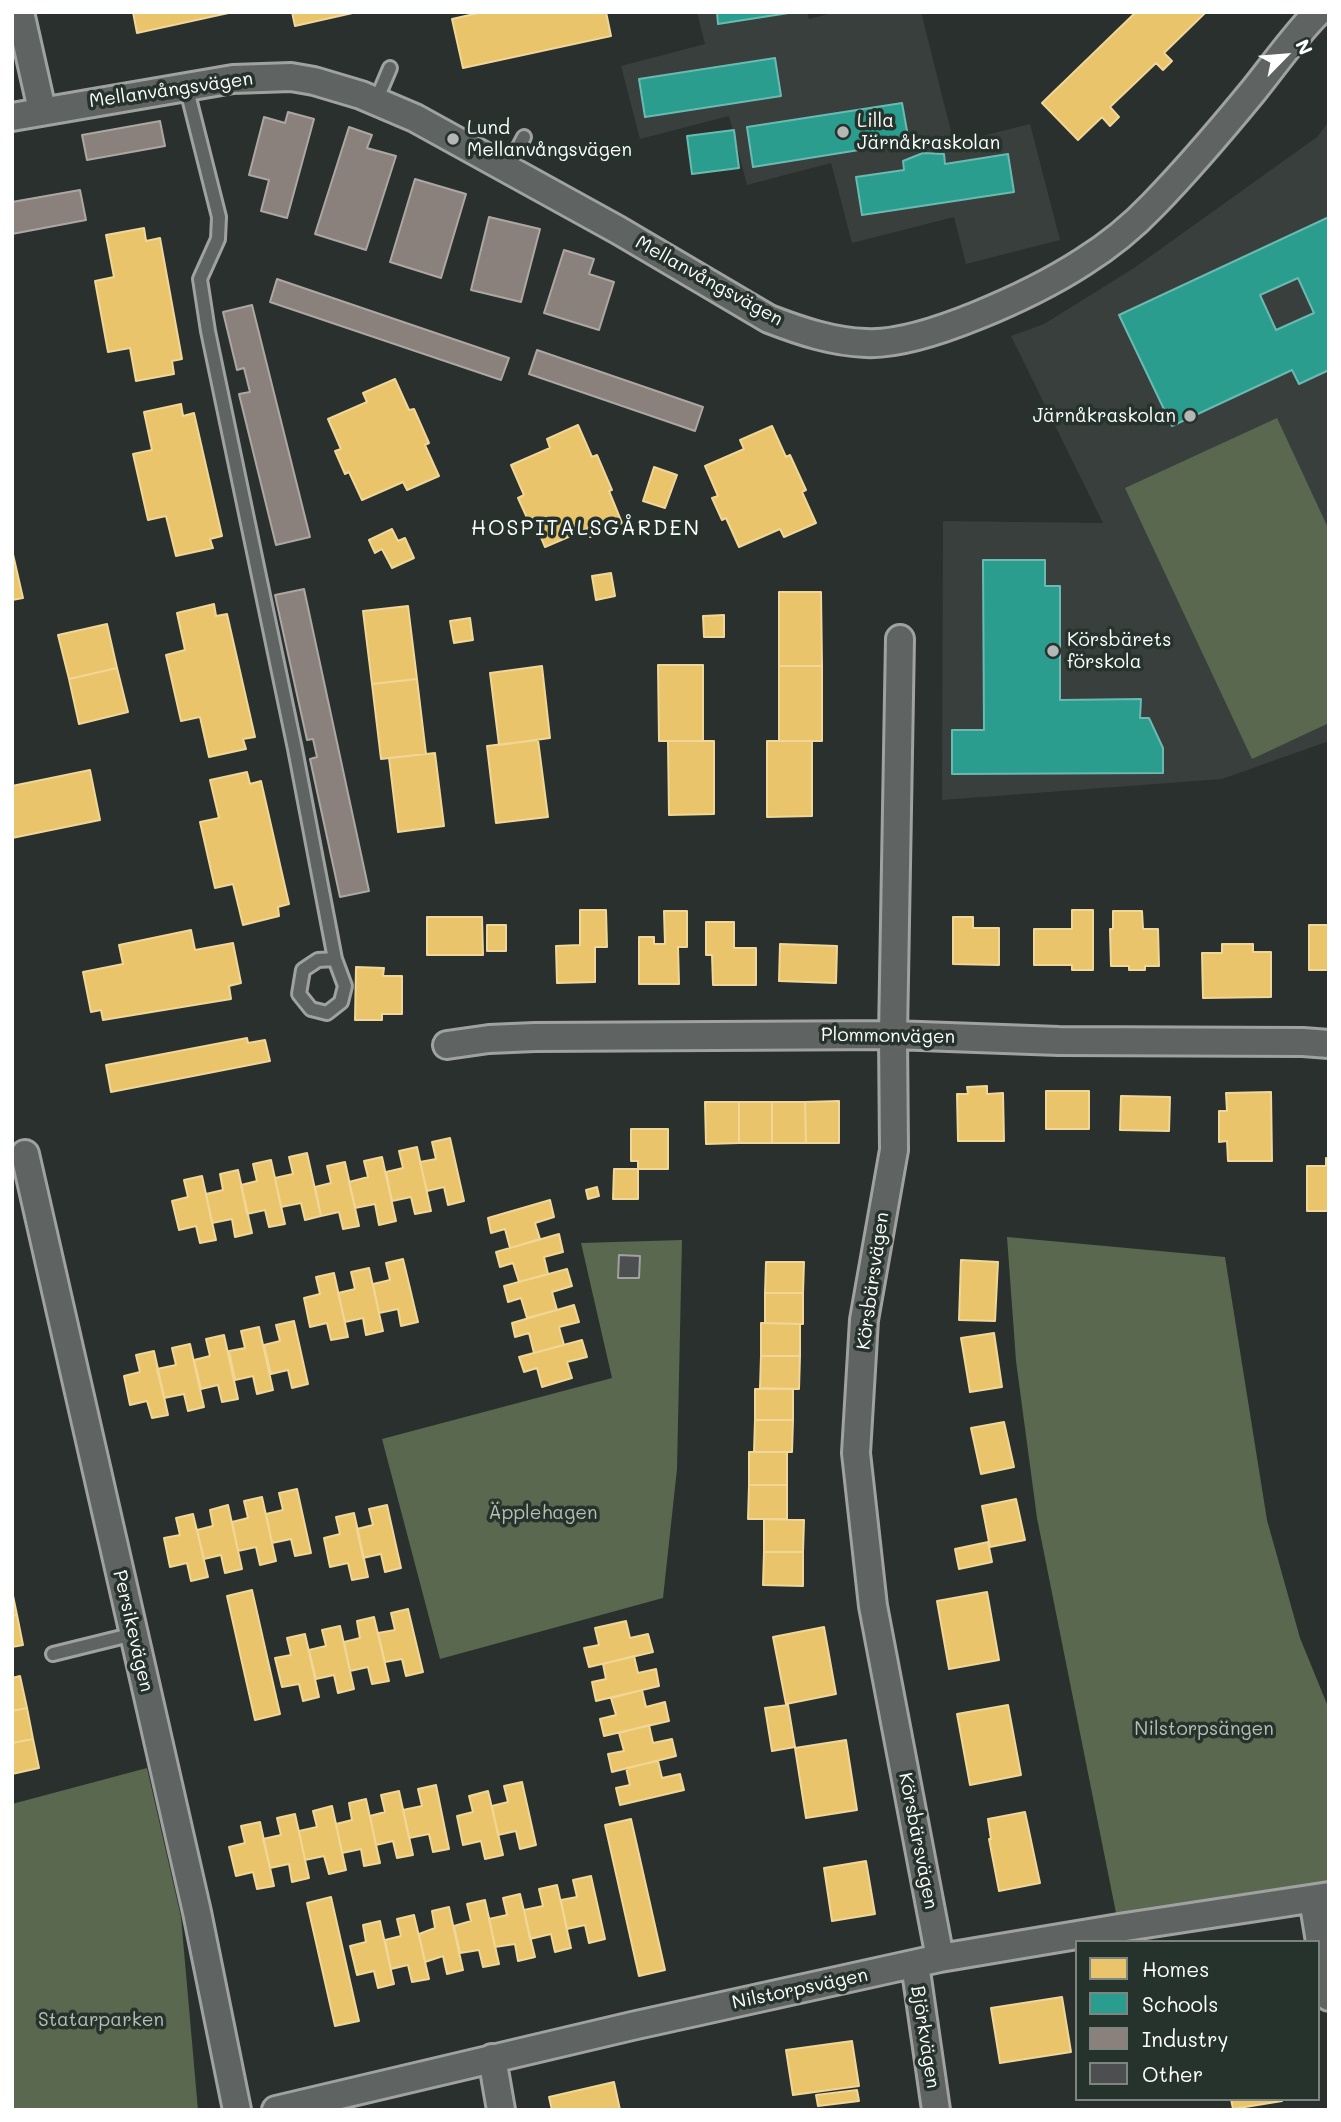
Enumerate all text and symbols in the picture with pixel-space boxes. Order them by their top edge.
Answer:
north arrow [1250,21,1320,91]
text: N [1290,35,1319,59]
street label: Mellanvångsvägen [88,67,254,113]
place label: Lilla Järnåkraskolan [857,110,1000,154]
place label: Lund Mellanvångsvägen [467,117,632,161]
marker: Lilla Järnåkraskolan [835,124,851,140]
marker: Lund Mellanvångsvägen [445,131,461,147]
street label: Mellanvångsvägen [631,231,787,331]
place label: Järnåkraskolan [1033,405,1176,427]
marker: Järnåkraskolan [1182,408,1198,424]
district label: HOSPITALSGÅRDEN [473,516,699,542]
place label: Körsbärets förskola [1067,629,1171,673]
marker: Körsbärets förskola [1045,643,1061,659]
street label: Plommonvägen [821,1023,955,1049]
street label: Körsbärsvägen [852,1211,894,1351]
park label: Äpplehagen [489,1502,597,1524]
street label: Persikevägen [108,1568,158,1694]
park label: Nilstorpsängen [1134,1718,1274,1740]
street label: Körsbärsvägen [894,1771,942,1911]
legend [1075,1940,1320,2101]
text: Homes [1142,1955,1209,1982]
street label: Nilstorpsvägen [730,1963,870,2015]
street label: Björkvägen [906,1984,944,2090]
text: Schools [1142,1990,1218,2017]
park label: Statarparken [38,2009,164,2031]
text: Industry [1142,2025,1229,2052]
text: Other [1142,2060,1203,2087]

